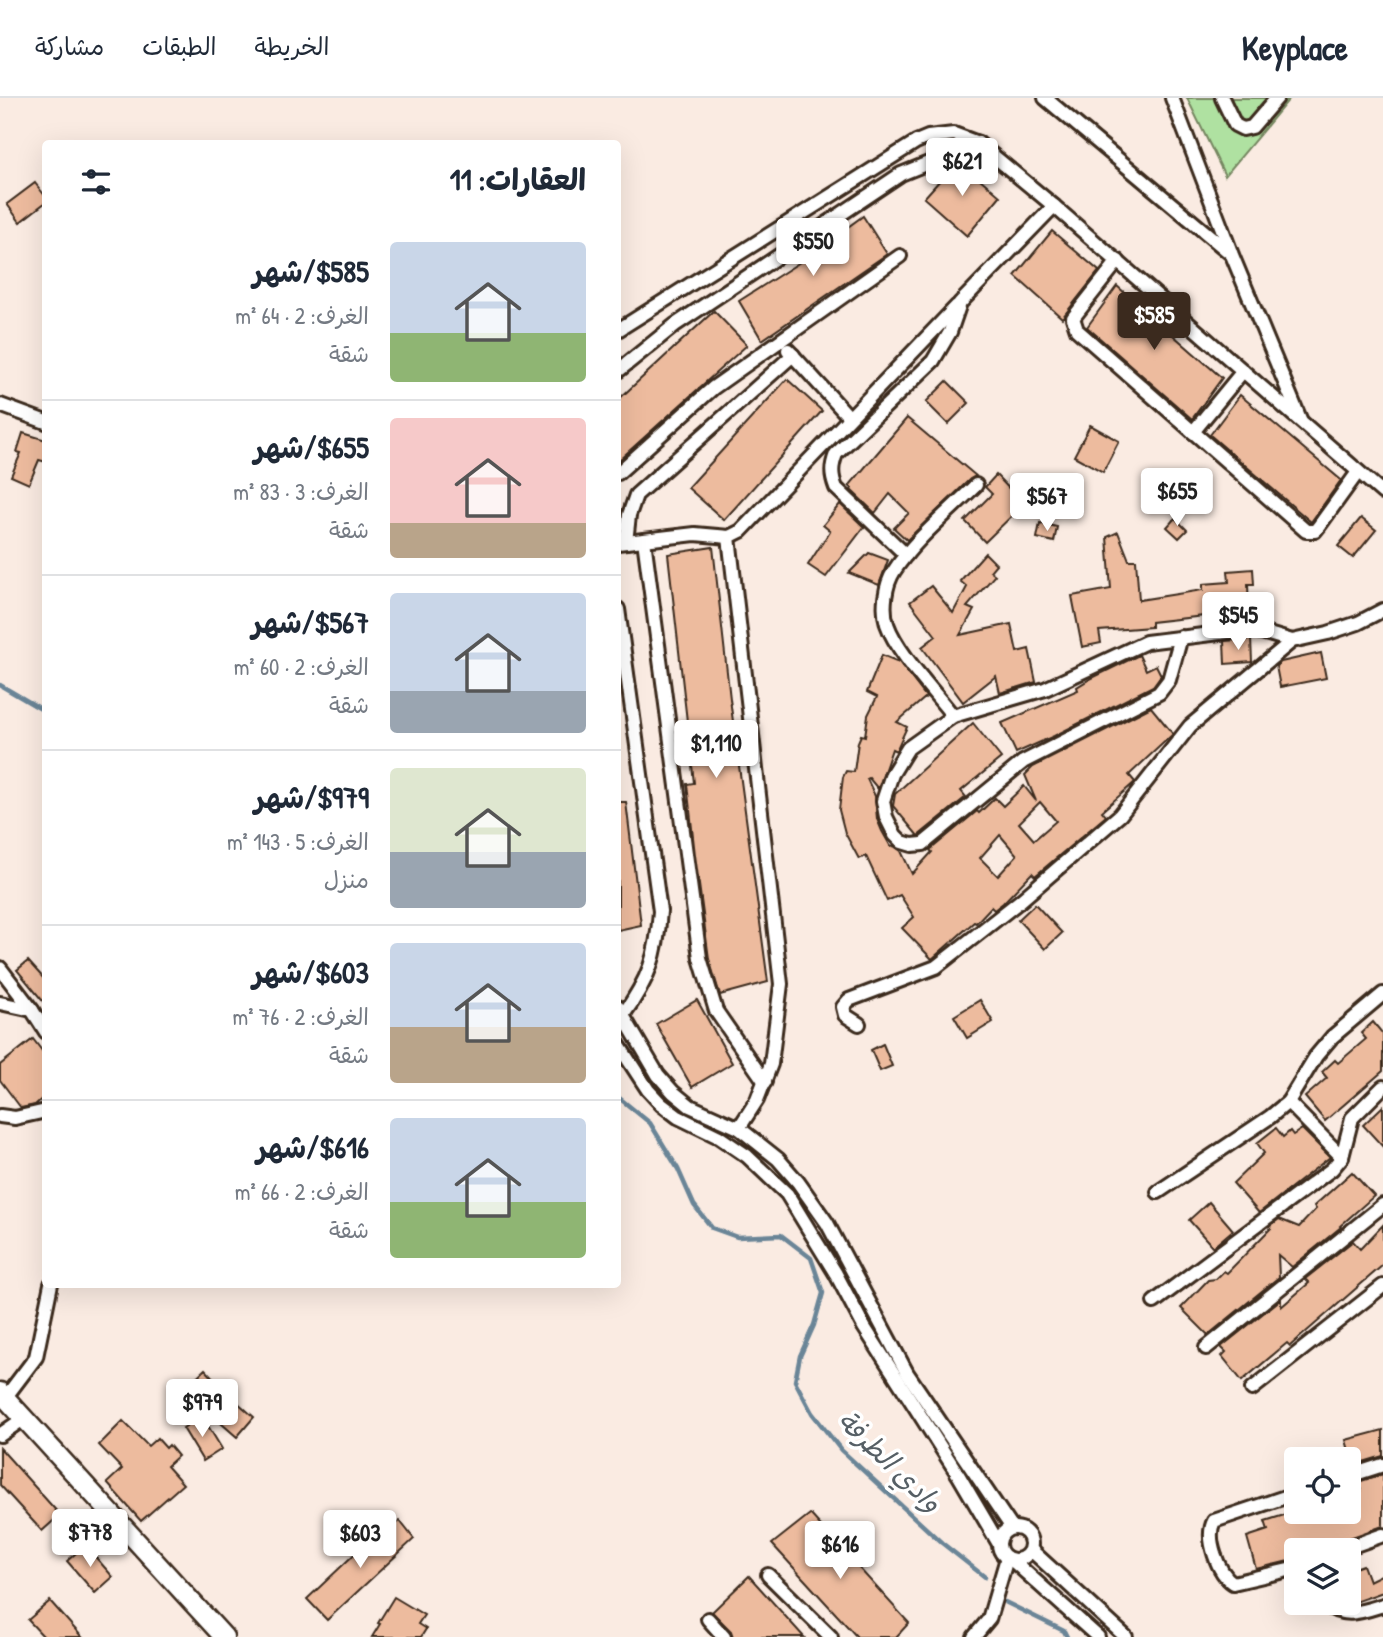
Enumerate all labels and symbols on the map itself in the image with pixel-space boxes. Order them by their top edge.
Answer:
pin: $621 [921,139,1003,198]
pin: $550 [772,218,854,278]
pin: $585 [1113,292,1195,352]
pin: $655 [1136,468,1218,528]
pin: $567 [1006,474,1088,533]
pin: $545 [1197,592,1279,652]
pin: $1,110 [659,720,773,780]
pin: $979 [161,1380,243,1439]
water label: وادي الطرفة [828,1402,951,1522]
pin: $778 [49,1510,131,1569]
pin: $603 [319,1510,401,1570]
pin: $616 [799,1522,881,1581]

